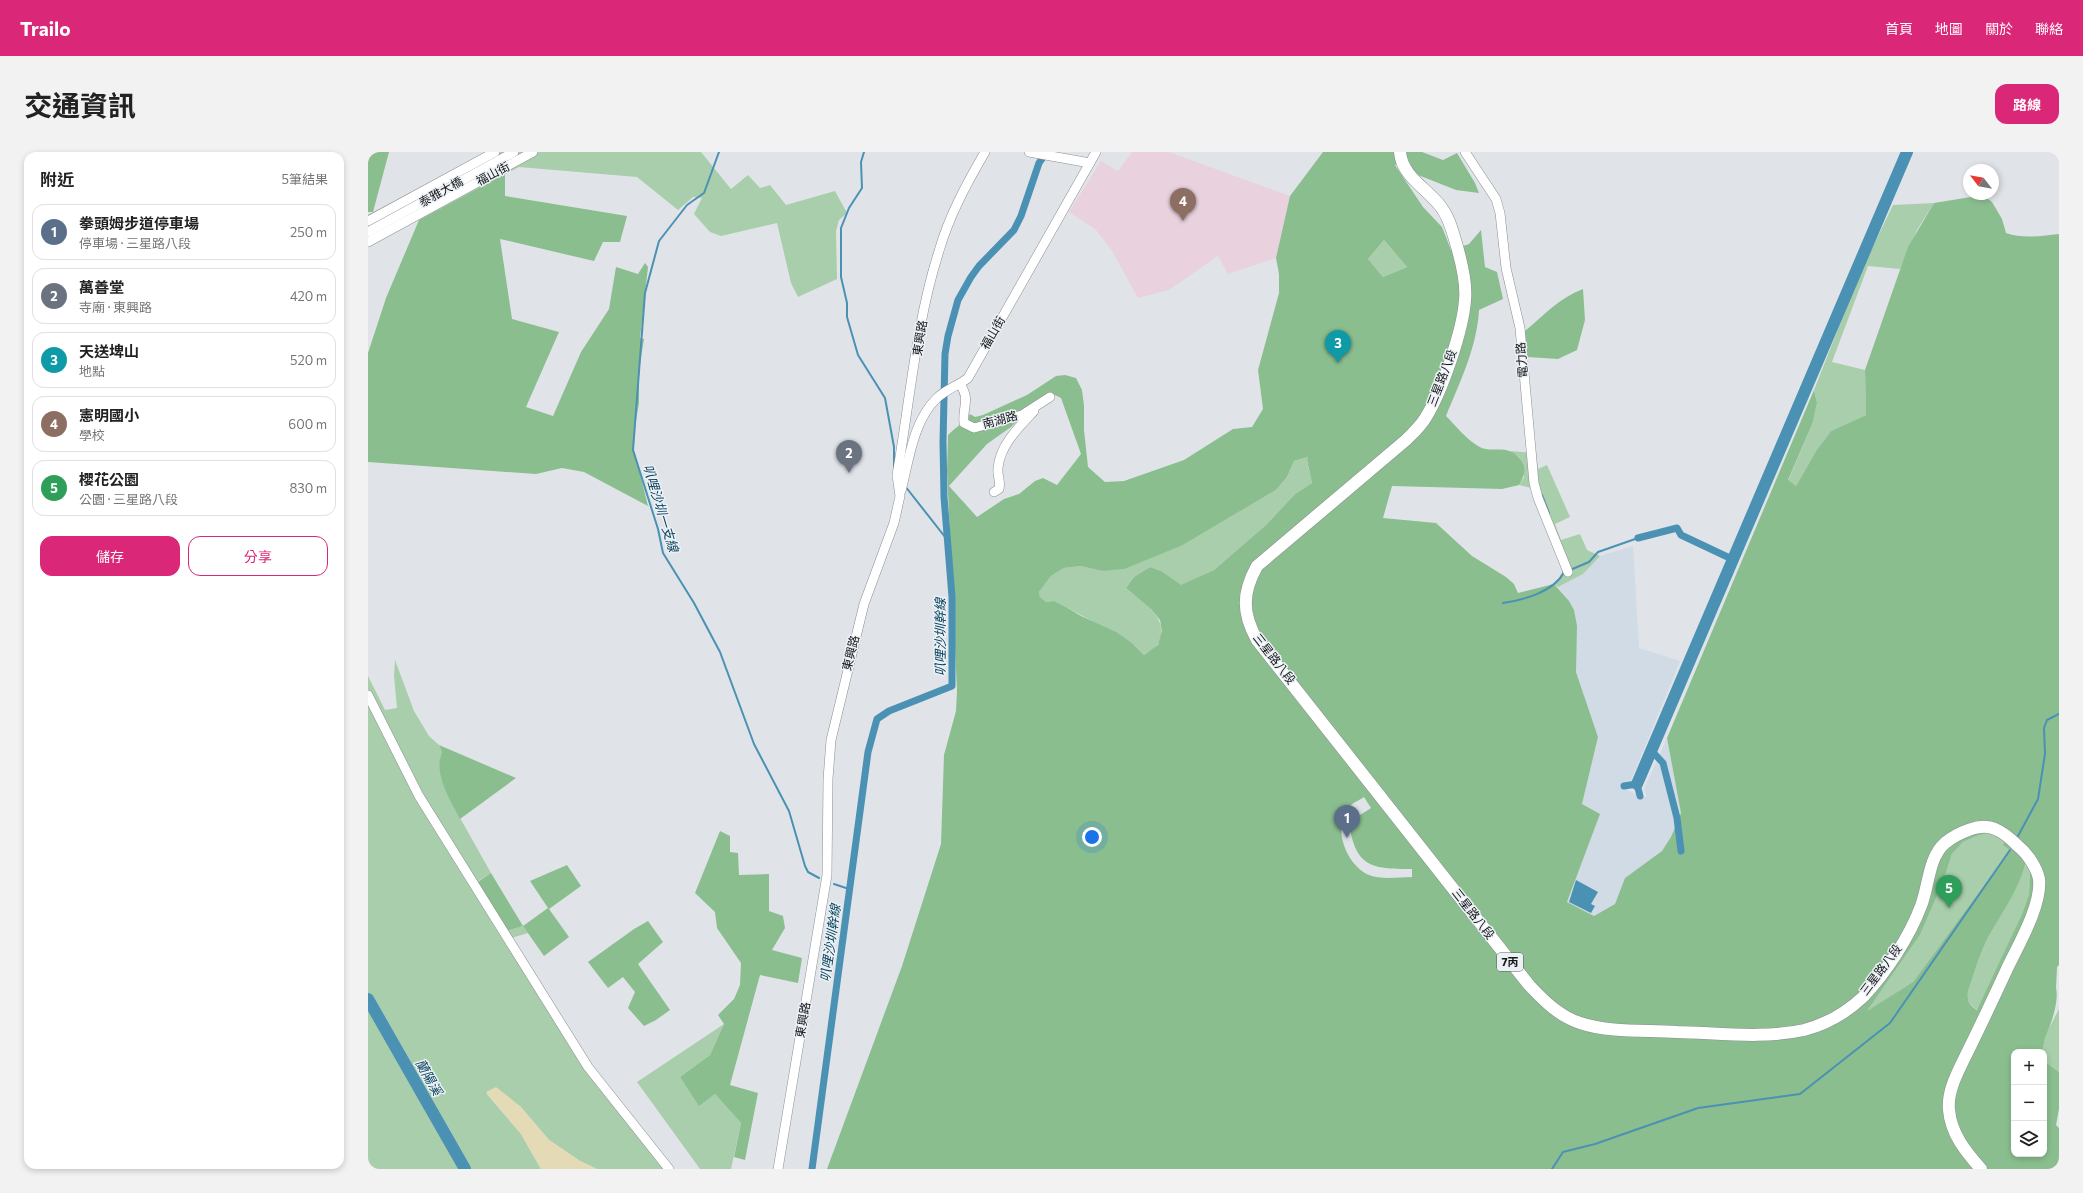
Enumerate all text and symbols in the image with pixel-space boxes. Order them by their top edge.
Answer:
text: Trailo [20,17,71,40]
text: 首頁 [1885,20,1913,37]
text: 地圖 [1935,20,1963,37]
text: 關於 [1985,20,2013,37]
text: 聯絡 [2035,20,2063,37]
button: 路線 [1995,84,2059,124]
text: 交通資訊 [24,88,136,122]
street label: 福山街 [473,158,512,188]
north arrow [1963,164,1999,200]
text: 附近 [40,169,74,190]
text: 5筆結果 [282,171,328,187]
street label: 泰雅大橋 [416,173,465,209]
pin: 4 [1170,188,1196,221]
text: 拳頭姆步道停車場 [79,214,199,232]
text: 1 [51,224,57,240]
text: 250 m [290,224,327,240]
text: 停車場 · 三星路八段 [79,235,191,251]
text: 萬善堂 [79,278,124,296]
text: 2 [50,288,58,304]
text: 420 m [290,288,327,304]
text: 寺廟 · 東興路 [79,299,152,315]
street label: 福山街 [977,313,1007,352]
street label: 東興路 [909,319,929,357]
pin: 3 [1325,330,1351,363]
text: 天送埤山 [79,342,139,360]
street label: 電力路 [1512,342,1530,379]
street label: 三星路八段 [1424,347,1458,408]
text: 3 [50,352,58,368]
text: 520 m [290,352,327,368]
text: 地點 [79,363,105,379]
text: 憲明國小 [79,406,139,424]
street label: 南湖路 [981,408,1019,430]
text: 4 [50,416,58,432]
text: 600 m [288,416,327,432]
text: 學校 [79,427,105,443]
pin: 2 [836,440,862,473]
water label: 叭哩沙圳一支線 [640,462,683,556]
text: 櫻花公園 [79,470,139,488]
text: 5 [50,480,58,496]
text: 830 m [289,480,327,496]
text: 公園 · 三星路八段 [79,491,178,507]
button: 儲存 [40,536,180,576]
button: 分享 [188,536,328,576]
water label: 叭哩沙圳幹線 [932,596,948,676]
street label: 三星路八段 [1251,630,1299,686]
street label: 東興路 [839,634,861,672]
pin: 1 [1334,805,1360,838]
your location [1082,827,1102,847]
pin: 5 [1936,875,1962,908]
street label: 三星路八段 [1450,885,1498,941]
water label: 叭哩沙圳幹線 [817,901,844,983]
street label: 三星路八段 [1857,941,1904,998]
road number: 7丙 [1497,953,1523,971]
street label: 東興路 [792,1001,812,1039]
map controls [2011,1049,2047,1157]
button: + [2011,1049,2047,1085]
water label: 蘭陽溪 [412,1056,447,1100]
button: − [2011,1085,2047,1121]
button: layers [2011,1121,2047,1157]

